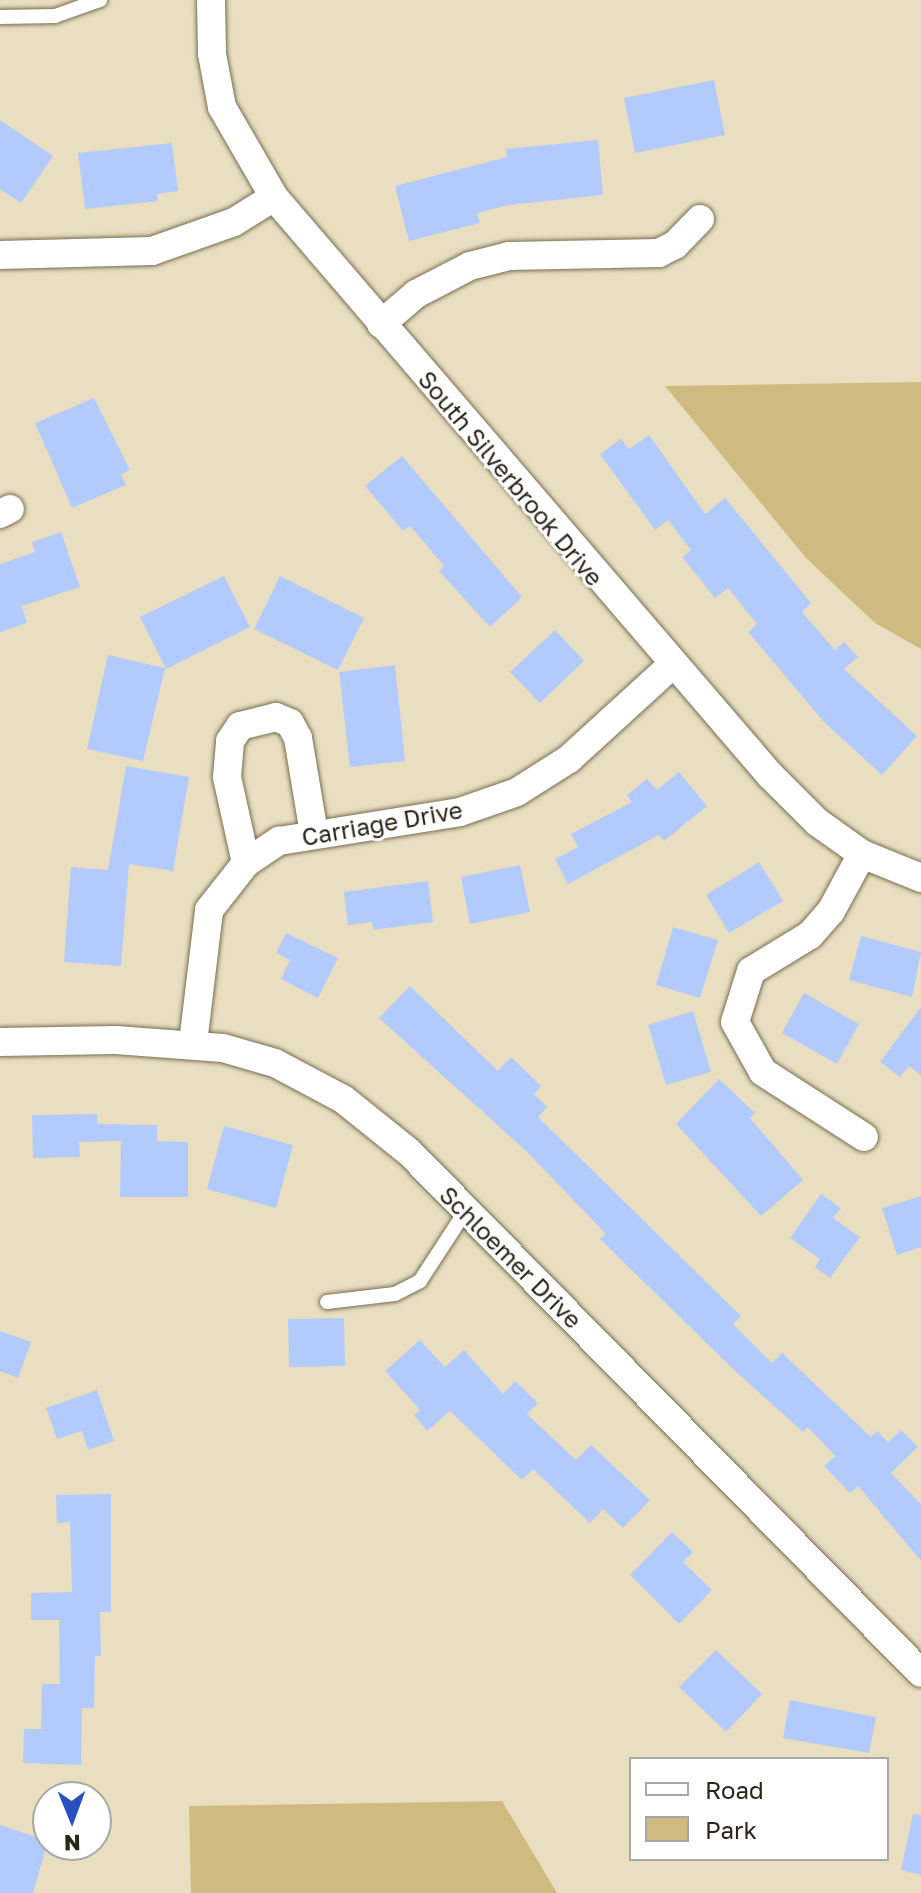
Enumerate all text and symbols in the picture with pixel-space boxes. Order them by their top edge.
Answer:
street label: South Silverbrook Drive [413,365,609,591]
street label: Carriage Drive [299,795,465,851]
street label: Schloemer Drive [434,1180,588,1334]
legend [629,1757,889,1861]
text: Road [705,1775,764,1804]
north arrow [32,1781,112,1861]
text: Park [705,1815,757,1844]
text: N [64,1830,81,1857]

